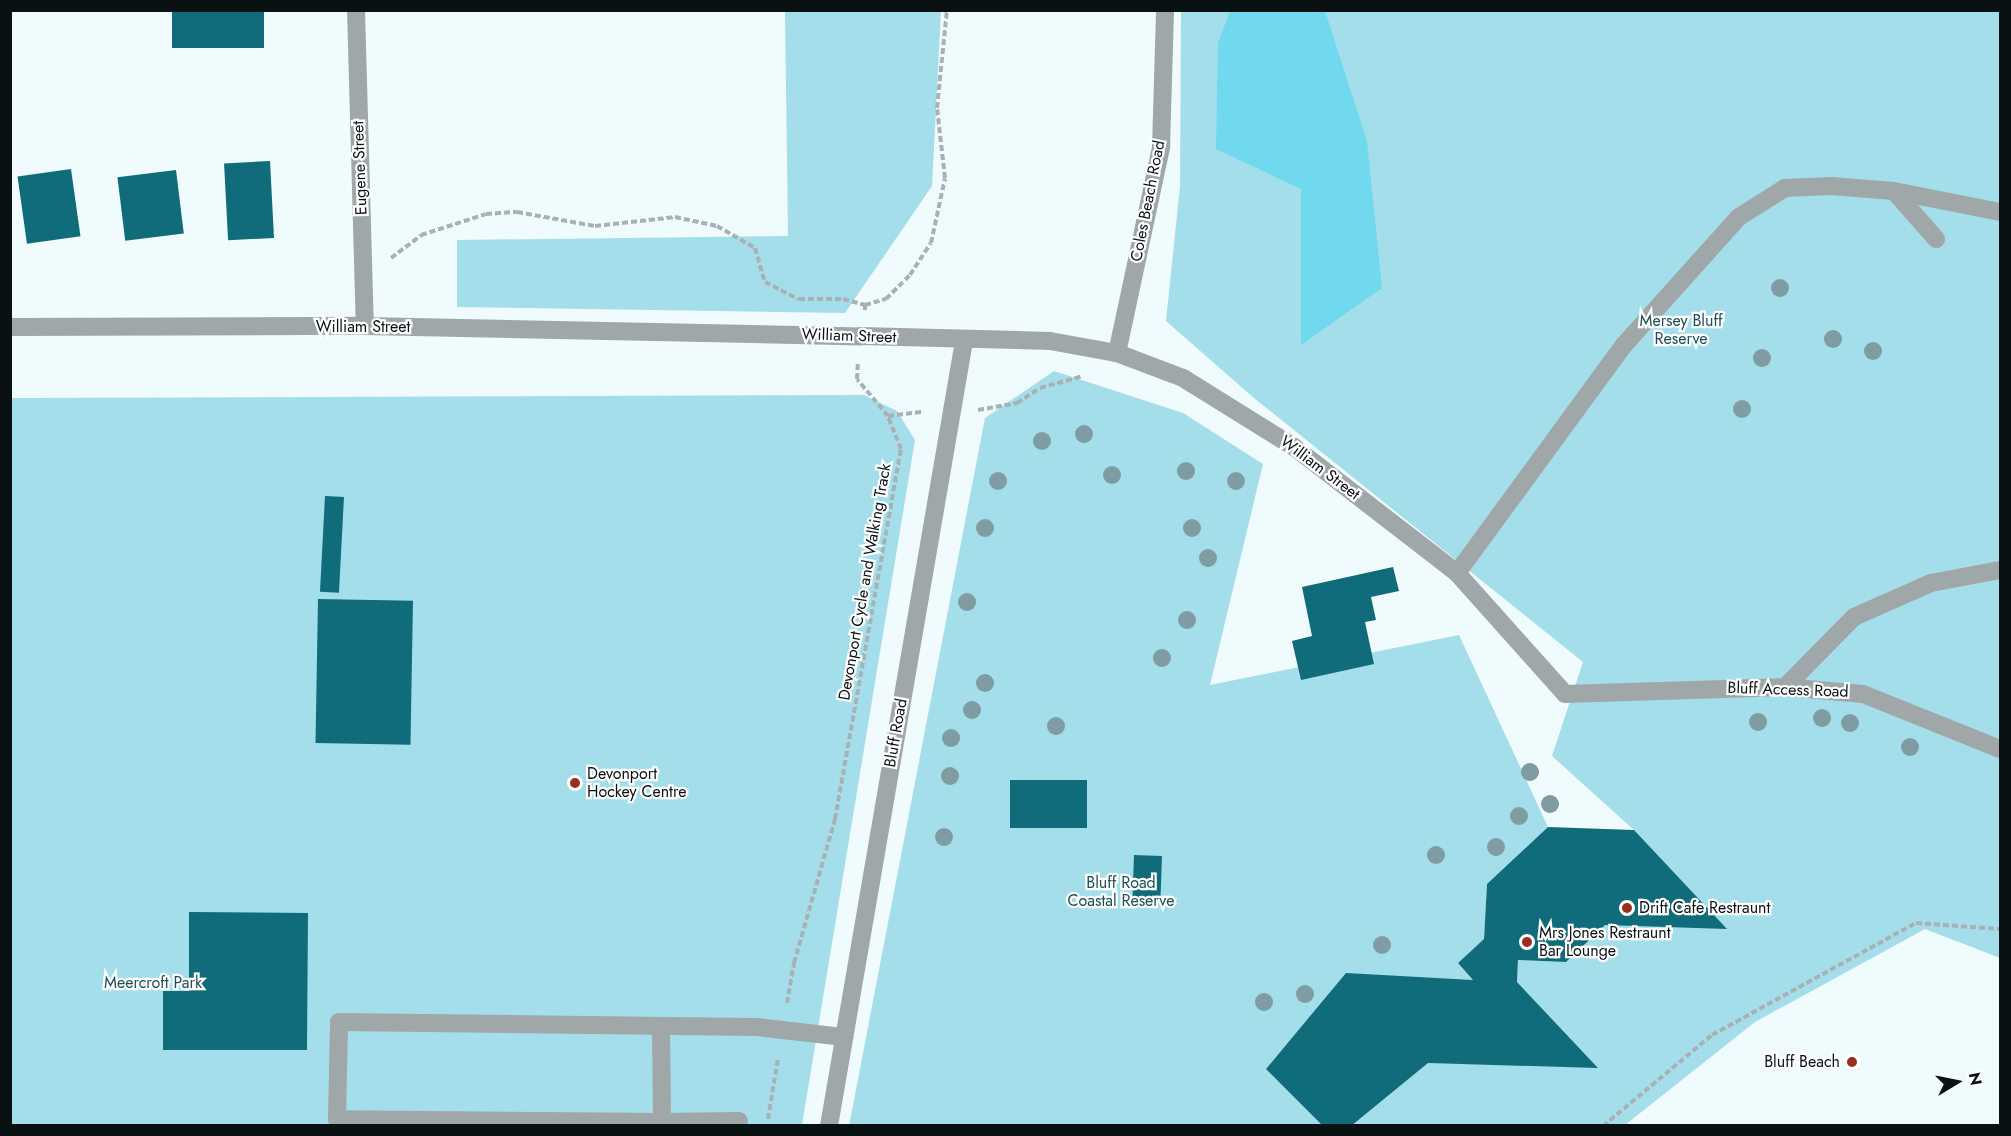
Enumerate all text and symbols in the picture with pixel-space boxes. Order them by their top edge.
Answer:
street label: Eugene Street [349,121,371,215]
street label: Coles Beach Road [1127,139,1169,263]
park label: Mersey Bluff Reserve [1639,311,1723,349]
street label: William Street [316,317,410,337]
street label: William Street [801,325,897,347]
street label: William Street [1276,432,1364,504]
street label: Devonport Cycle and Walking Track [835,462,895,702]
street label: Bluff Access Road [1727,678,1849,702]
street label: Bluff Road [881,697,911,769]
place label: Devonport Hockey Centre [587,764,686,802]
marker: Devonport Hockey Centre [568,776,582,790]
park label: Bluff Road Coastal Reserve [1068,873,1174,911]
place label: Drift Cafe Restraunt [1639,898,1770,918]
marker: Drift Cafe Restraunt [1620,901,1634,915]
place label: Mrs Jones Restraunt Bar Lounge [1539,923,1670,961]
marker: Mrs Jones Restraunt Bar Lounge [1520,935,1534,949]
park label: Meercroft Park [104,973,202,993]
place label: Bluff Beach [1764,1052,1840,1072]
north arrow [1927,1052,1987,1112]
marker: Bluff Beach [1845,1055,1859,1069]
text: N [1963,1071,1988,1087]

